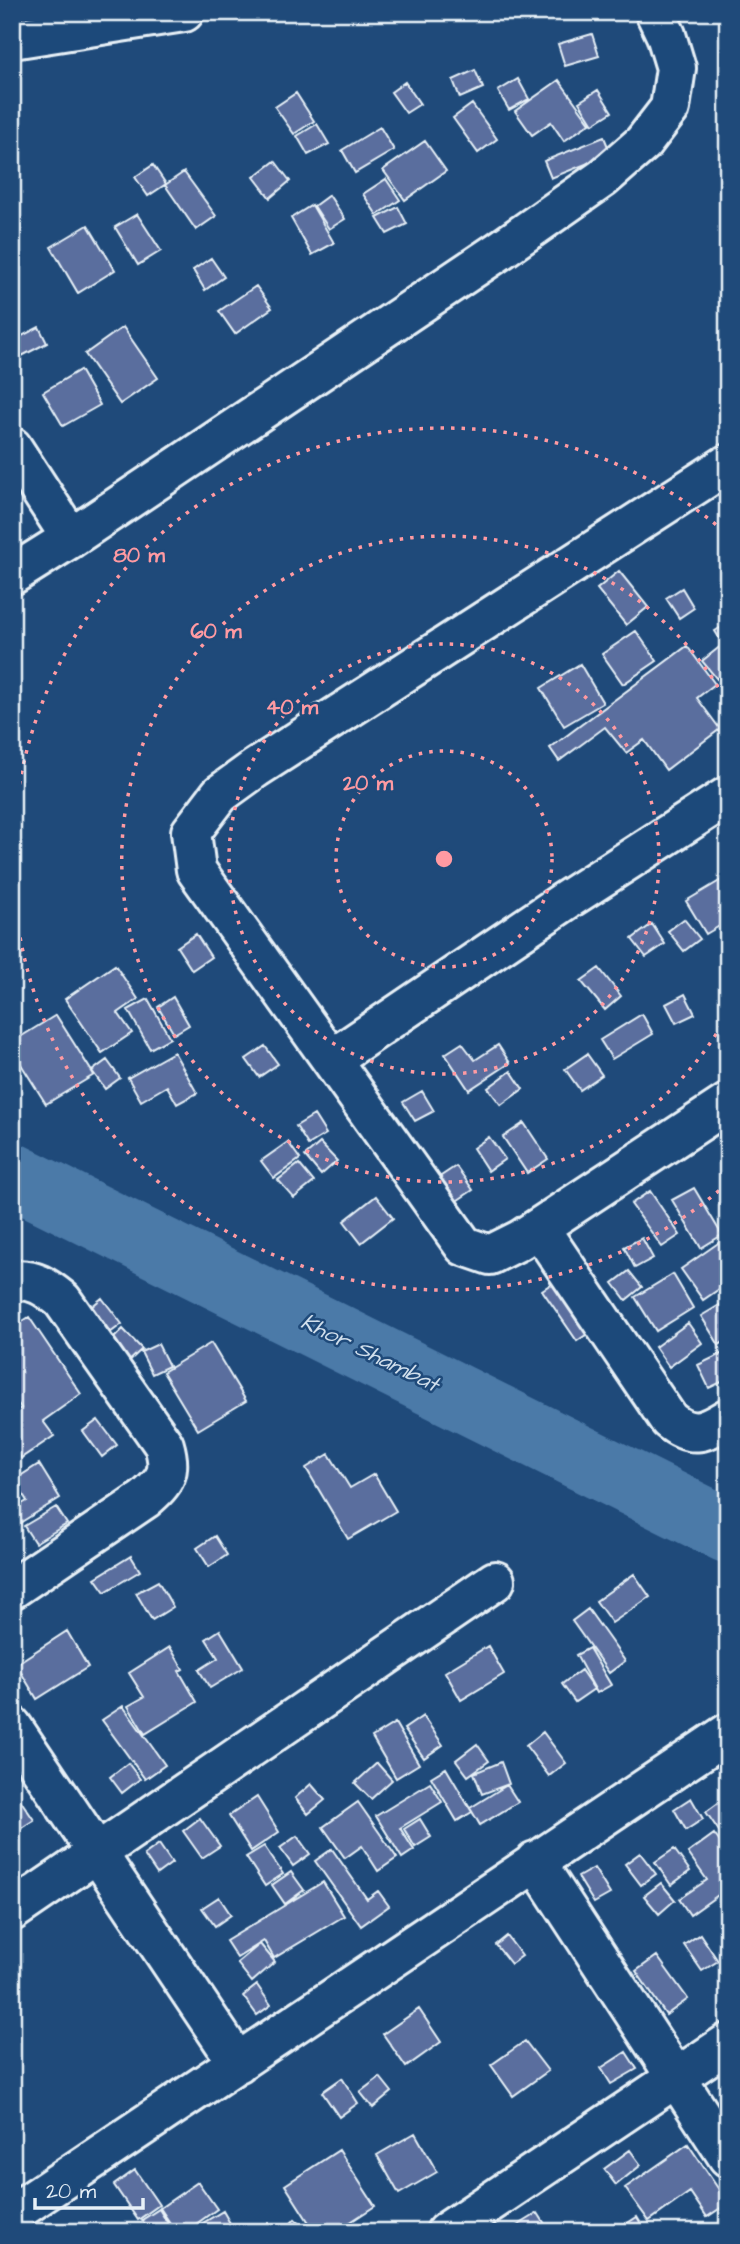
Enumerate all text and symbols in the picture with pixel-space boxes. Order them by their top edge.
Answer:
text: 80 m [113,541,165,570]
text: 60 m [190,617,242,646]
text: 40 m [266,693,319,722]
text: 20 m [342,769,394,798]
centre of rings [432,847,456,871]
water label: Khor Shambat [296,1306,447,1401]
scale bar [35,2167,144,2211]
text: 20 m [46,2177,97,2206]

